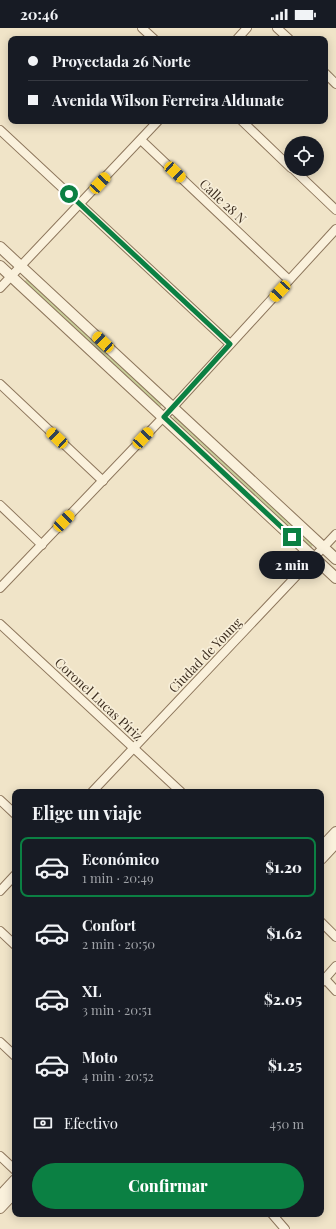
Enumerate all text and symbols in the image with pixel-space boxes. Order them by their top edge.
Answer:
text: 20:46 [20,4,58,24]
text: Proyectada 26 Norte [52,51,191,71]
text: Avenida Wilson Ferreira Aldunate [52,90,284,110]
map controls [284,136,324,176]
button: locate [284,136,324,176]
car [162,159,188,185]
car [87,170,113,196]
street label: Calle 28 N [196,175,250,227]
route start [60,185,78,203]
car [267,278,293,304]
car [90,329,116,355]
car [44,425,70,451]
car [130,425,156,451]
car [51,508,77,534]
route end [283,528,301,546]
callout: 2 min [259,551,325,579]
text: 2 min [275,556,309,573]
street label: Ciudad de Young [164,613,245,696]
street label: Coronel Lucas Píriz [52,653,147,744]
text: Elige un viaje [32,801,142,825]
icon: car [34,849,70,885]
text: Económico [82,849,159,869]
text: $1.20 [265,857,302,877]
text: 1 min · 20:49 [82,869,154,886]
icon: car [34,915,70,951]
text: Confort [82,915,136,935]
text: $1.62 [266,923,302,943]
text: 2 min · 20:50 [82,935,155,952]
icon: car [34,981,70,1017]
text: XL [82,981,102,1001]
text: $2.05 [264,989,302,1009]
text: 3 min · 20:51 [82,1001,152,1018]
icon: car [34,1047,70,1083]
text: Moto [82,1047,118,1067]
text: $1.25 [268,1055,302,1075]
text: 4 min · 20:52 [82,1067,154,1084]
icon: cash [32,1112,54,1134]
text: Efectivo [64,1113,118,1133]
text: 450 m [270,1115,304,1132]
button: Confirmar [32,1163,304,1209]

